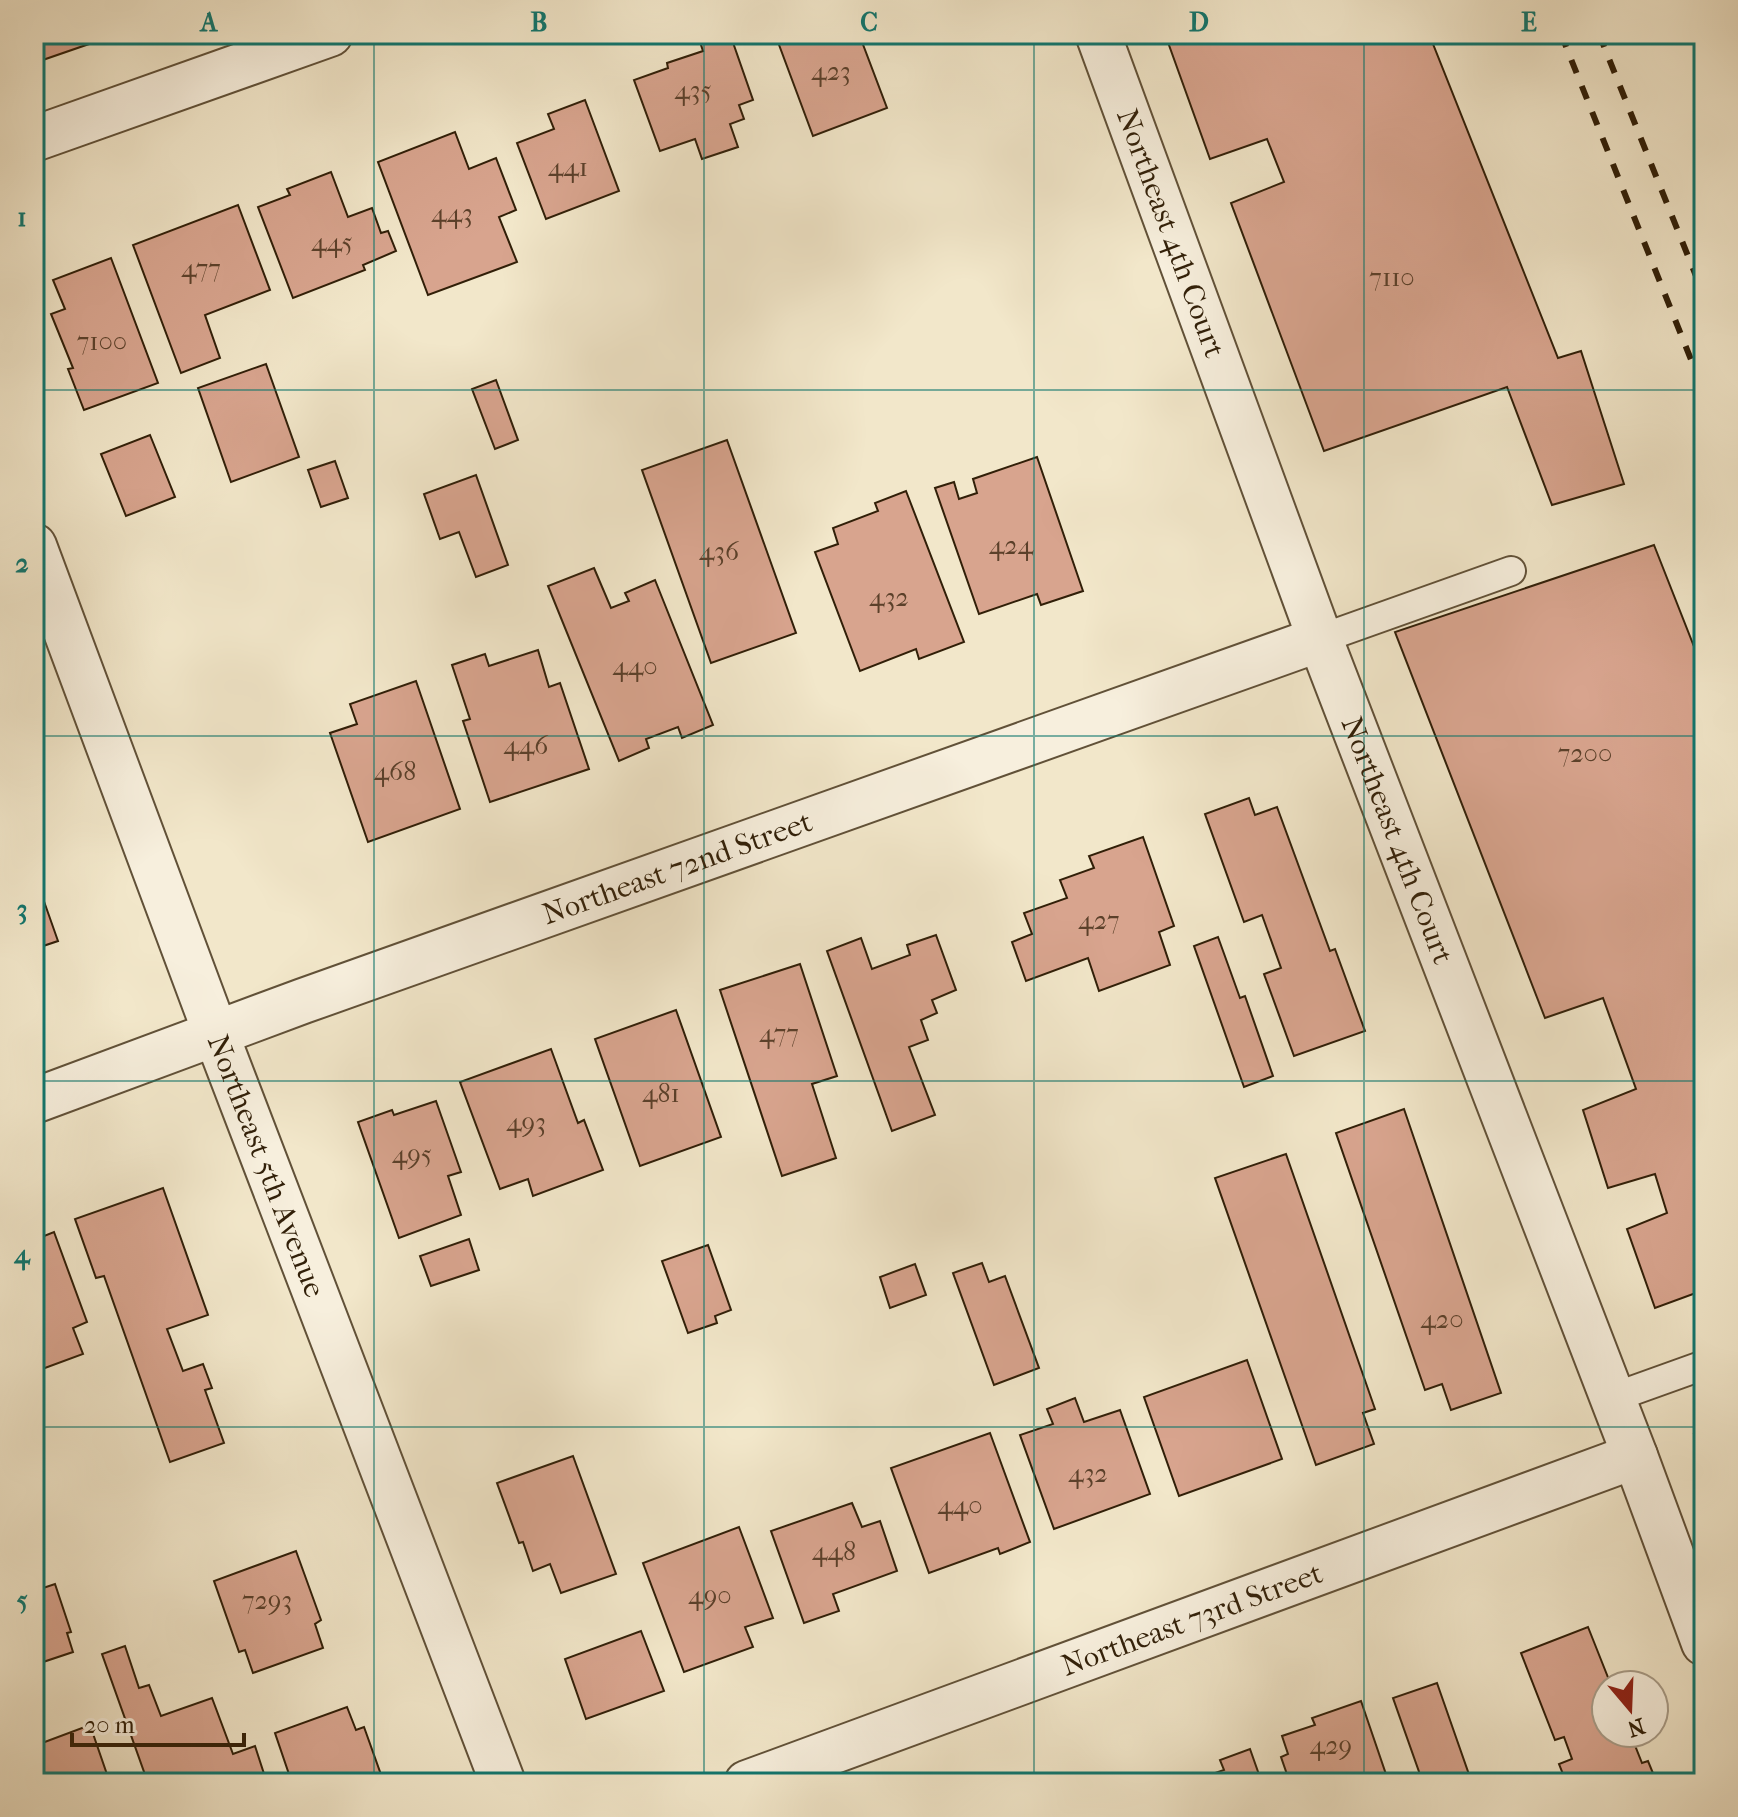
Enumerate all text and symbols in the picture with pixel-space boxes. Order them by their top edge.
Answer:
text: A [199,7,219,38]
text: B [531,7,548,38]
text: C [860,7,878,38]
text: D [1189,7,1209,38]
text: E [1521,7,1537,38]
house number: 423 [811,56,851,87]
house number: 435 [674,75,712,106]
street label: Northeast 4th Court [1109,104,1232,362]
house number: 441 [548,152,588,183]
house number: 443 [431,198,473,229]
text: 1 [17,202,27,233]
house number: 445 [311,227,353,258]
house number: 477 [181,253,221,284]
house number: 7110 [1369,262,1415,293]
house number: 7100 [77,326,127,357]
house number: 424 [989,530,1034,561]
house number: 436 [699,536,740,567]
text: 2 [15,548,29,579]
house number: 432 [869,582,909,613]
house number: 440 [612,651,658,682]
street label: Northeast 4th Court [1334,712,1461,969]
house number: 446 [504,730,549,761]
house number: 7200 [1558,738,1612,769]
house number: 468 [374,756,416,787]
street label: Northeast 72nd Street [538,804,817,932]
text: 3 [17,894,27,925]
house number: 427 [1078,905,1120,936]
house number: 477 [759,1018,799,1049]
street label: Northeast 5th Avenue [200,1030,332,1302]
house number: 481 [642,1078,680,1109]
house number: 493 [506,1107,546,1138]
house number: 495 [392,1139,432,1170]
text: 4 [13,1239,31,1271]
house number: 420 [1420,1304,1464,1335]
house number: 432 [1068,1458,1108,1489]
house number: 440 [937,1490,983,1521]
house number: 448 [812,1536,856,1567]
street label: Northeast 73rd Street [1057,1556,1328,1684]
house number: 490 [688,1580,732,1611]
text: 5 [16,1585,28,1616]
house number: 7293 [242,1585,292,1616]
north arrow [1590,1669,1670,1749]
scale bar [72,1697,244,1747]
text: 20 m [84,1711,135,1739]
text: N [1624,1712,1648,1742]
house number: 429 [1310,1730,1352,1761]

